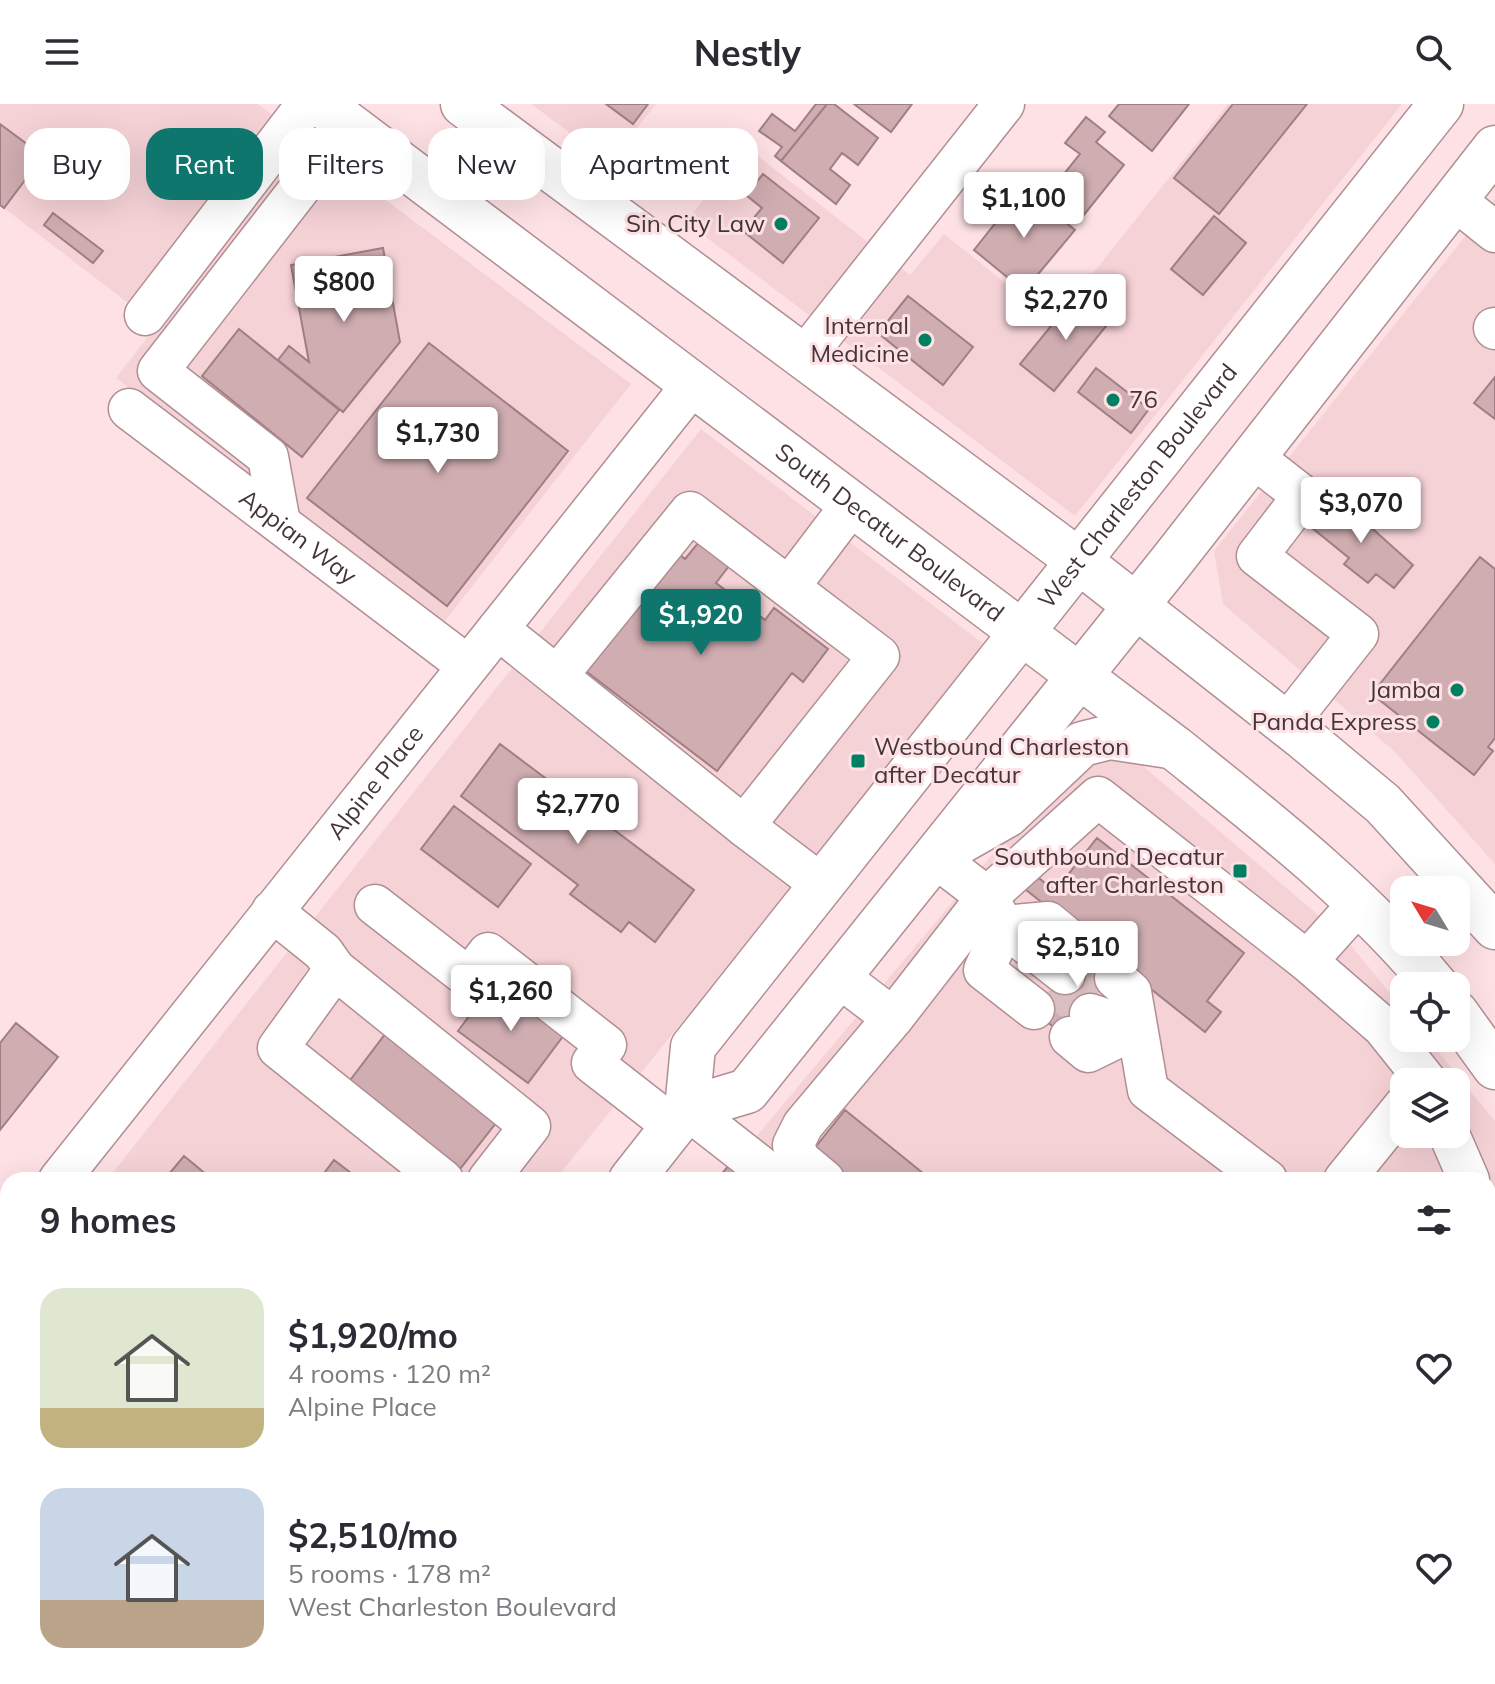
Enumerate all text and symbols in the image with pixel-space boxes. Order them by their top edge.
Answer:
icon: menu [40,30,84,74]
text: Nestly [694,30,801,75]
icon: search [1411,30,1455,74]
chip: Buy [24,128,130,200]
chip: Rent [146,128,263,200]
chip: Filters [279,128,412,200]
chip: New [428,128,545,200]
chip: Apartment [561,128,758,200]
pin: $1,100 [959,172,1089,240]
text: $1,100 [982,181,1066,214]
place label: Sin City Law [626,208,765,238]
marker: Sin City Law [772,215,790,233]
pin: $800 [297,256,391,324]
text: $800 [313,265,375,298]
pin: $2,270 [1001,274,1131,342]
text: $2,270 [1024,283,1108,316]
place label: Internal Medicine [811,310,909,368]
marker: Internal Medicine [916,331,934,349]
street label: West Charleston Boulevard [1031,357,1243,614]
place label: 76 [1129,384,1158,414]
marker: 76 [1104,391,1122,409]
pin: $1,730 [373,407,503,475]
text: $1,730 [396,416,480,449]
street label: South Decatur Boulevard [770,436,1010,628]
pin: $3,070 [1296,477,1426,545]
street label: Appian Way [234,482,363,590]
text: $3,070 [1319,486,1403,519]
pin: $1,920 [636,589,766,657]
text: $1,920 [659,598,743,631]
place label: Jamba [1369,674,1441,704]
marker: Jamba [1448,681,1466,699]
place label: Panda Express [1252,706,1417,736]
marker: Panda Express [1424,713,1442,731]
street label: Alpine Place [320,719,429,845]
place label: Westbound Charleston after Decatur [874,731,1129,789]
marker: Westbound Charleston after Decatur [849,752,867,770]
pin: $2,770 [513,778,643,846]
text: $2,770 [536,787,620,820]
place label: Southbound Decatur after Charleston [994,841,1224,899]
marker: Southbound Decatur after Charleston [1231,862,1249,880]
north arrow [1390,876,1470,956]
map controls [1390,876,1470,1148]
pin: $2,510 [1013,921,1143,989]
text: $2,510 [1036,930,1120,963]
pin: $1,260 [446,965,576,1033]
button: locate [1390,972,1470,1052]
text: $1,260 [469,974,553,1007]
button: layers [1390,1068,1470,1148]
icon: filters [1412,1198,1456,1242]
text: 9 homes [40,1199,177,1242]
text: $1,920/mo [288,1314,458,1357]
icon: home [104,1320,200,1416]
icon: heart [1412,1346,1456,1390]
text: 4 rooms · 120 m² [288,1357,491,1390]
text: Alpine Place [288,1390,437,1423]
text: $2,510/mo [288,1514,458,1557]
icon: home [104,1520,200,1616]
icon: heart [1412,1546,1456,1590]
text: 5 rooms · 178 m² [288,1557,491,1590]
text: West Charleston Boulevard [288,1590,617,1623]

